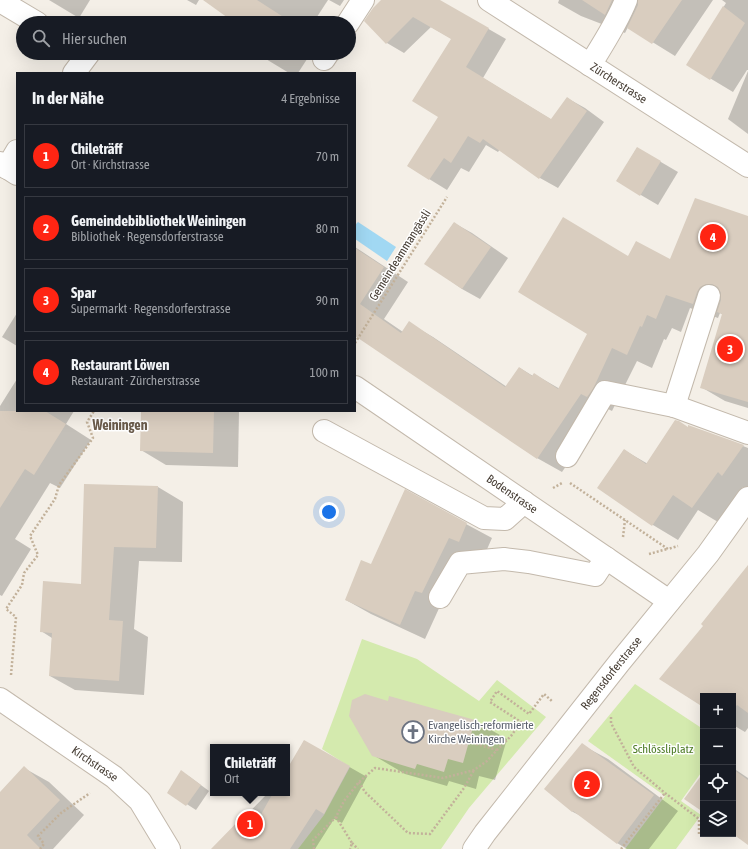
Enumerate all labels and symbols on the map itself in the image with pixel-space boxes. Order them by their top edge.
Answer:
street label: Zürcherstrasse [588,60,650,106]
street label: Gemeindeammangässli [366,207,434,303]
pin: 4 [700,222,726,252]
pin: 3 [717,334,743,364]
district label: Weiningen [92,417,148,433]
street label: Bodenstrasse [484,472,540,516]
your location [319,502,339,522]
street label: Regensdorferstrasse [578,634,645,713]
place label: Evangelisch-reformierte Kirche Weiningen [428,718,534,746]
church icon: Evangelisch-reformierte Kirche Weiningen [400,719,426,745]
park label: Schlössliplatz [633,742,694,756]
street label: Kirchstrasse [69,743,121,784]
pin: 2 [574,769,600,799]
pin: 1 [237,809,263,839]

